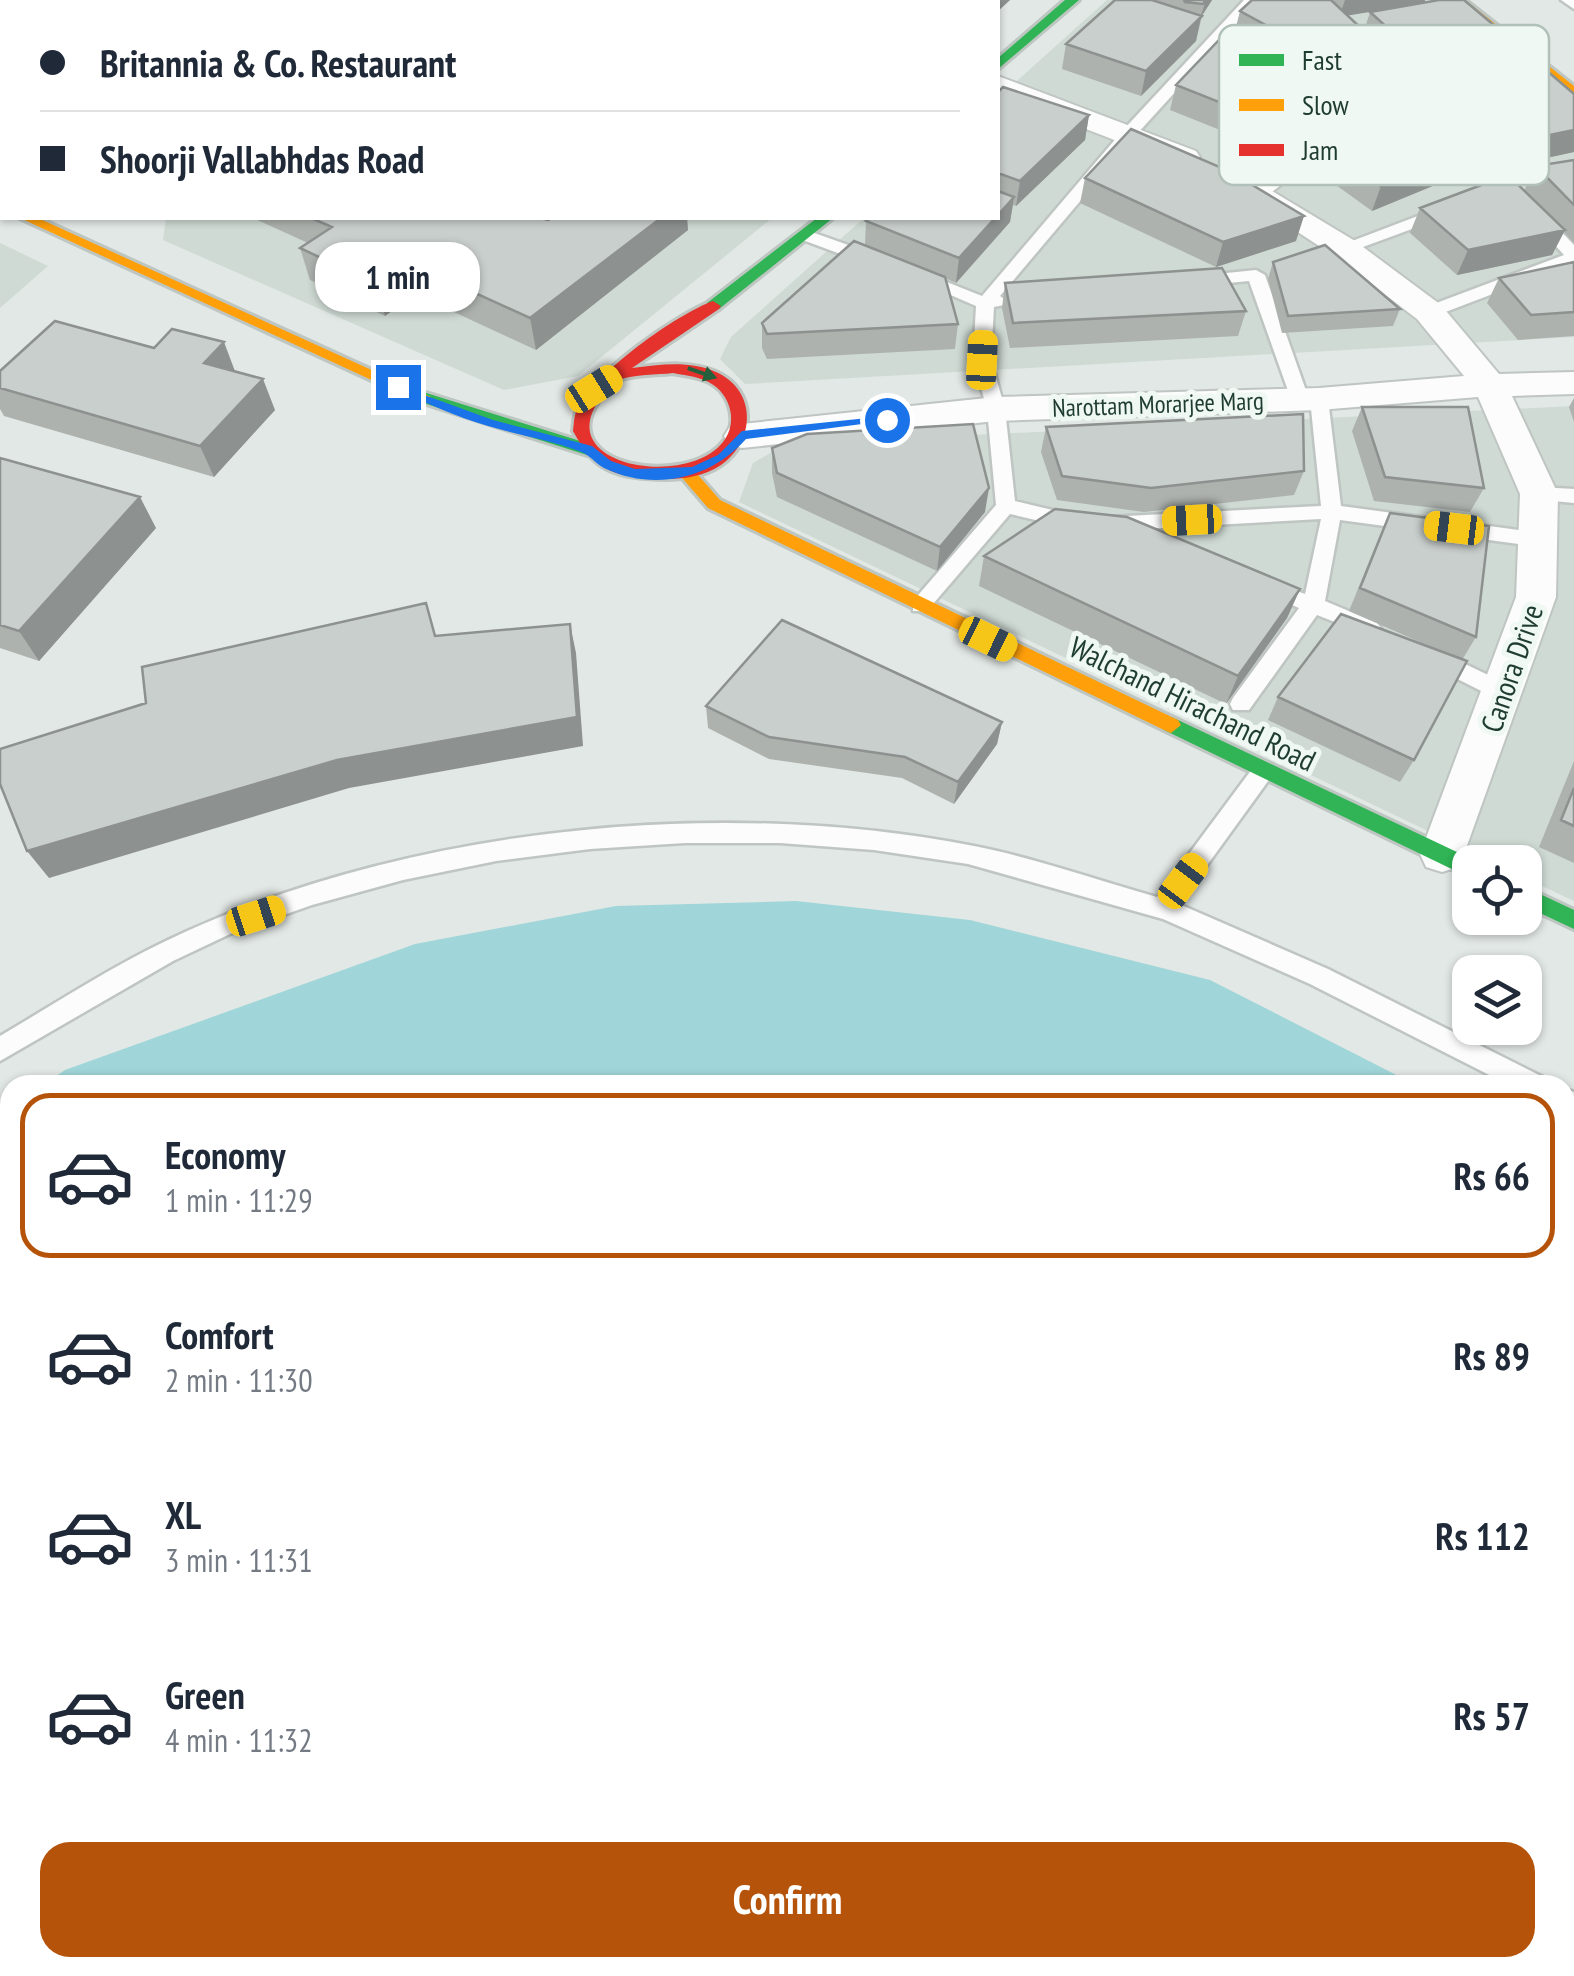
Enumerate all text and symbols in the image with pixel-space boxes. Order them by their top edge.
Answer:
legend [1219,25,1549,185]
text: Britannia & Co. Restaurant [100,38,456,87]
text: Fast [1302,41,1342,78]
text: Slow [1302,86,1349,123]
text: Jam [1301,131,1338,168]
text: Shoorji Vallabhdas Road [100,134,424,183]
callout: 1 min [316,242,480,312]
text: 1 min [365,256,430,298]
car [965,329,999,391]
car [561,360,627,418]
route end [376,365,421,410]
one-way arrow [687,366,717,381]
street label: Narottam Morarjee Marg [1052,384,1264,424]
route start [865,398,910,443]
car [1161,503,1223,537]
car [1422,509,1486,547]
street label: Canora Drive [1471,599,1551,737]
car [954,612,1022,666]
street label: Walchand Hirachand Road [1064,627,1322,779]
map controls [1452,845,1542,1045]
button: locate [1452,845,1542,935]
car [1153,848,1213,914]
car [223,892,289,940]
button: layers [1452,955,1542,1045]
text: Economy [165,1130,285,1179]
icon: car [45,1131,135,1221]
text: Rs 66 [1453,1151,1530,1200]
text: 1 min · 11:29 [165,1179,313,1221]
text: Comfort [165,1310,274,1359]
icon: car [45,1311,135,1401]
text: Rs 89 [1453,1331,1530,1380]
text: 2 min · 11:30 [165,1359,313,1401]
text: XL [165,1490,201,1539]
icon: car [45,1491,135,1581]
text: Rs 112 [1435,1511,1530,1560]
text: 3 min · 11:31 [165,1539,313,1581]
text: Green [165,1670,245,1719]
icon: car [45,1671,135,1761]
text: Rs 57 [1453,1691,1530,1740]
text: 4 min · 11:32 [165,1719,313,1761]
button: Confirm [40,1842,1535,1957]

